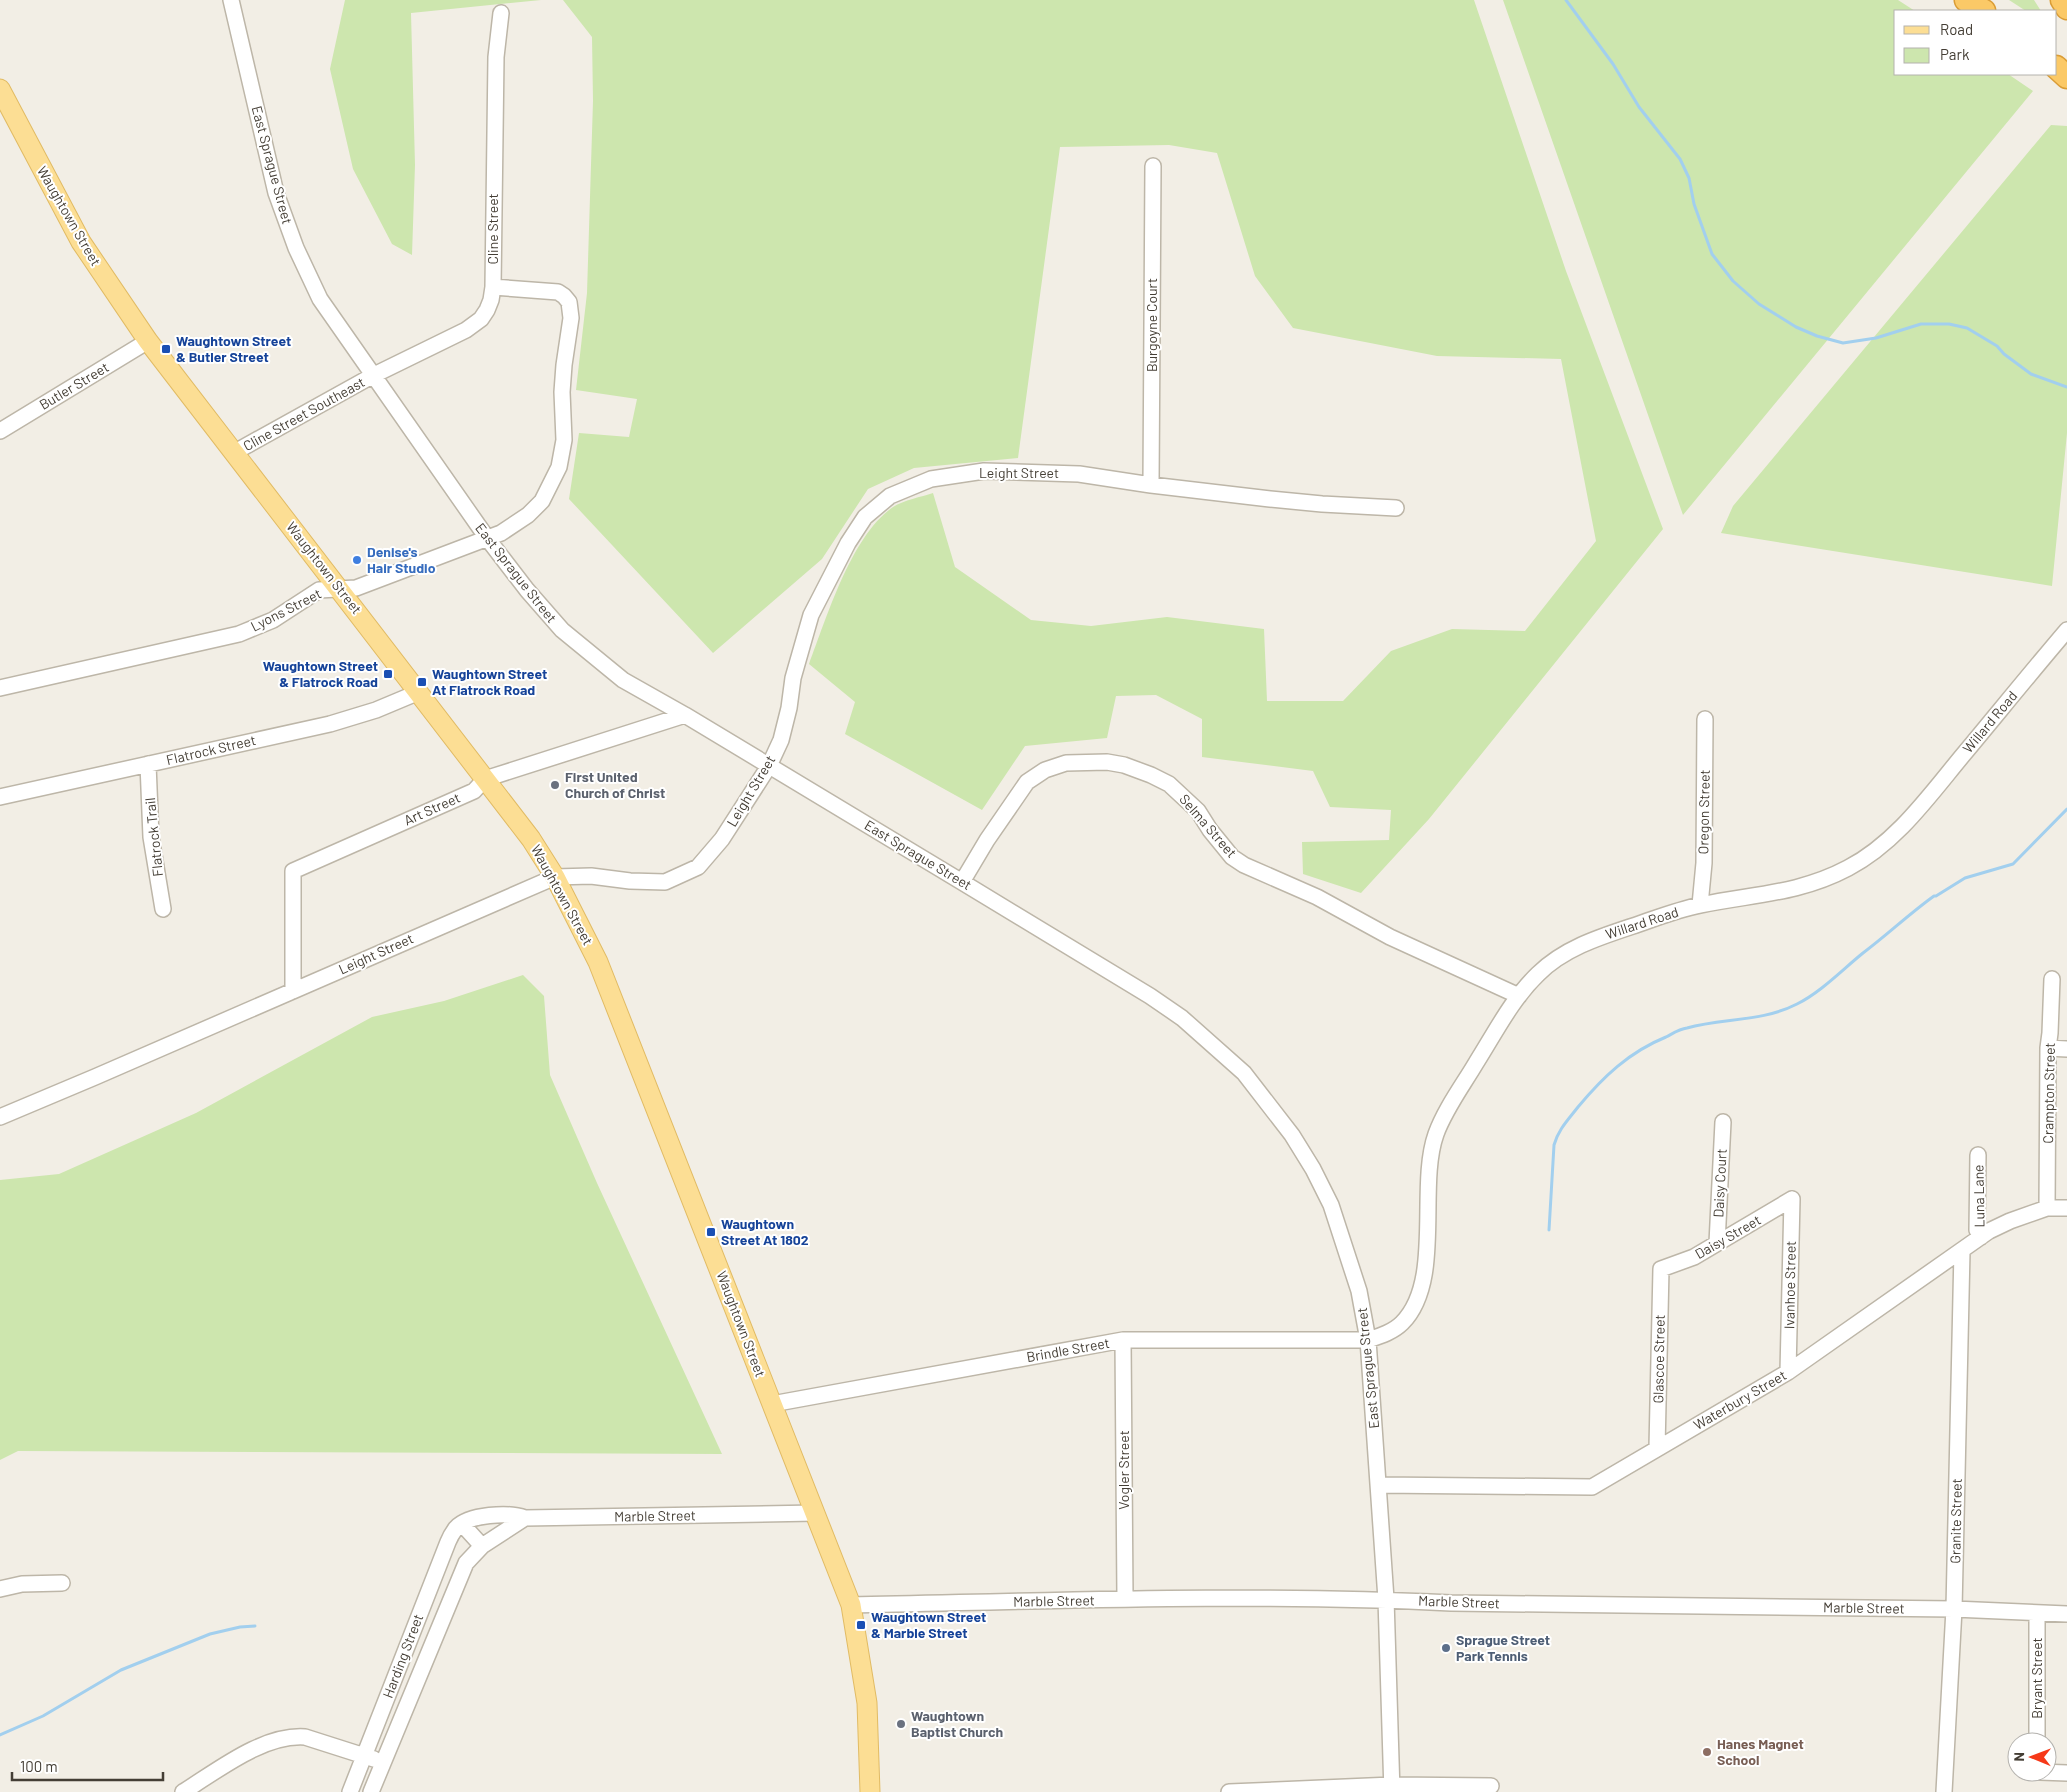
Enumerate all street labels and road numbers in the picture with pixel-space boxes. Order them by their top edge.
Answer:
street label: East Sprague Street [249,104,296,226]
street label: Waughtown Street [34,163,105,269]
street label: Cline Street [484,193,501,265]
street label: Burgoyne Court [1143,278,1160,372]
street label: Butler Street [36,358,112,413]
street label: Cline Street Southeast [240,373,367,454]
street label: Leight Street [979,464,1059,481]
street label: Waughtown Street [283,518,366,617]
street label: East Sprague Street [472,519,561,626]
street label: Lyons Street [248,585,324,635]
street label: Willard Road [1959,687,2021,756]
street label: Flatrock Street [164,731,257,768]
street label: Leight Street [723,752,778,829]
street label: Oregon Street [1694,769,1713,855]
street label: Art Street [401,789,463,828]
street label: Selma Street [1176,790,1241,861]
street label: Flatrock Trail [141,797,166,877]
street label: East Sprague Street [862,816,975,893]
street label: Waughtown Street [528,842,597,948]
street label: Willard Road [1603,903,1681,942]
street label: Leight Street [336,929,416,978]
street label: Crampton Street [2039,1042,2058,1144]
street label: Daisy Court [1709,1148,1730,1218]
street label: Luna Lane [1969,1164,1988,1228]
street label: Daisy Street [1692,1211,1764,1262]
street label: Ivanhoe Street [1780,1241,1799,1329]
street label: Waughtown Street [713,1268,770,1379]
street label: East Sprague Street [1353,1307,1382,1430]
street label: Glascoe Street [1649,1314,1668,1404]
street label: Brindle Street [1025,1334,1111,1365]
street label: Waterbury Street [1690,1366,1789,1433]
street label: Vogler Street [1115,1430,1132,1510]
street label: Granite Street [1946,1478,1965,1564]
street label: Marble Street [614,1506,696,1525]
street label: Marble Street [1013,1591,1095,1610]
street label: Marble Street [1418,1592,1500,1611]
street label: Marble Street [1823,1598,1905,1617]
street label: Harding Street [379,1611,426,1700]
street label: Bryant Street [2028,1637,2045,1719]

